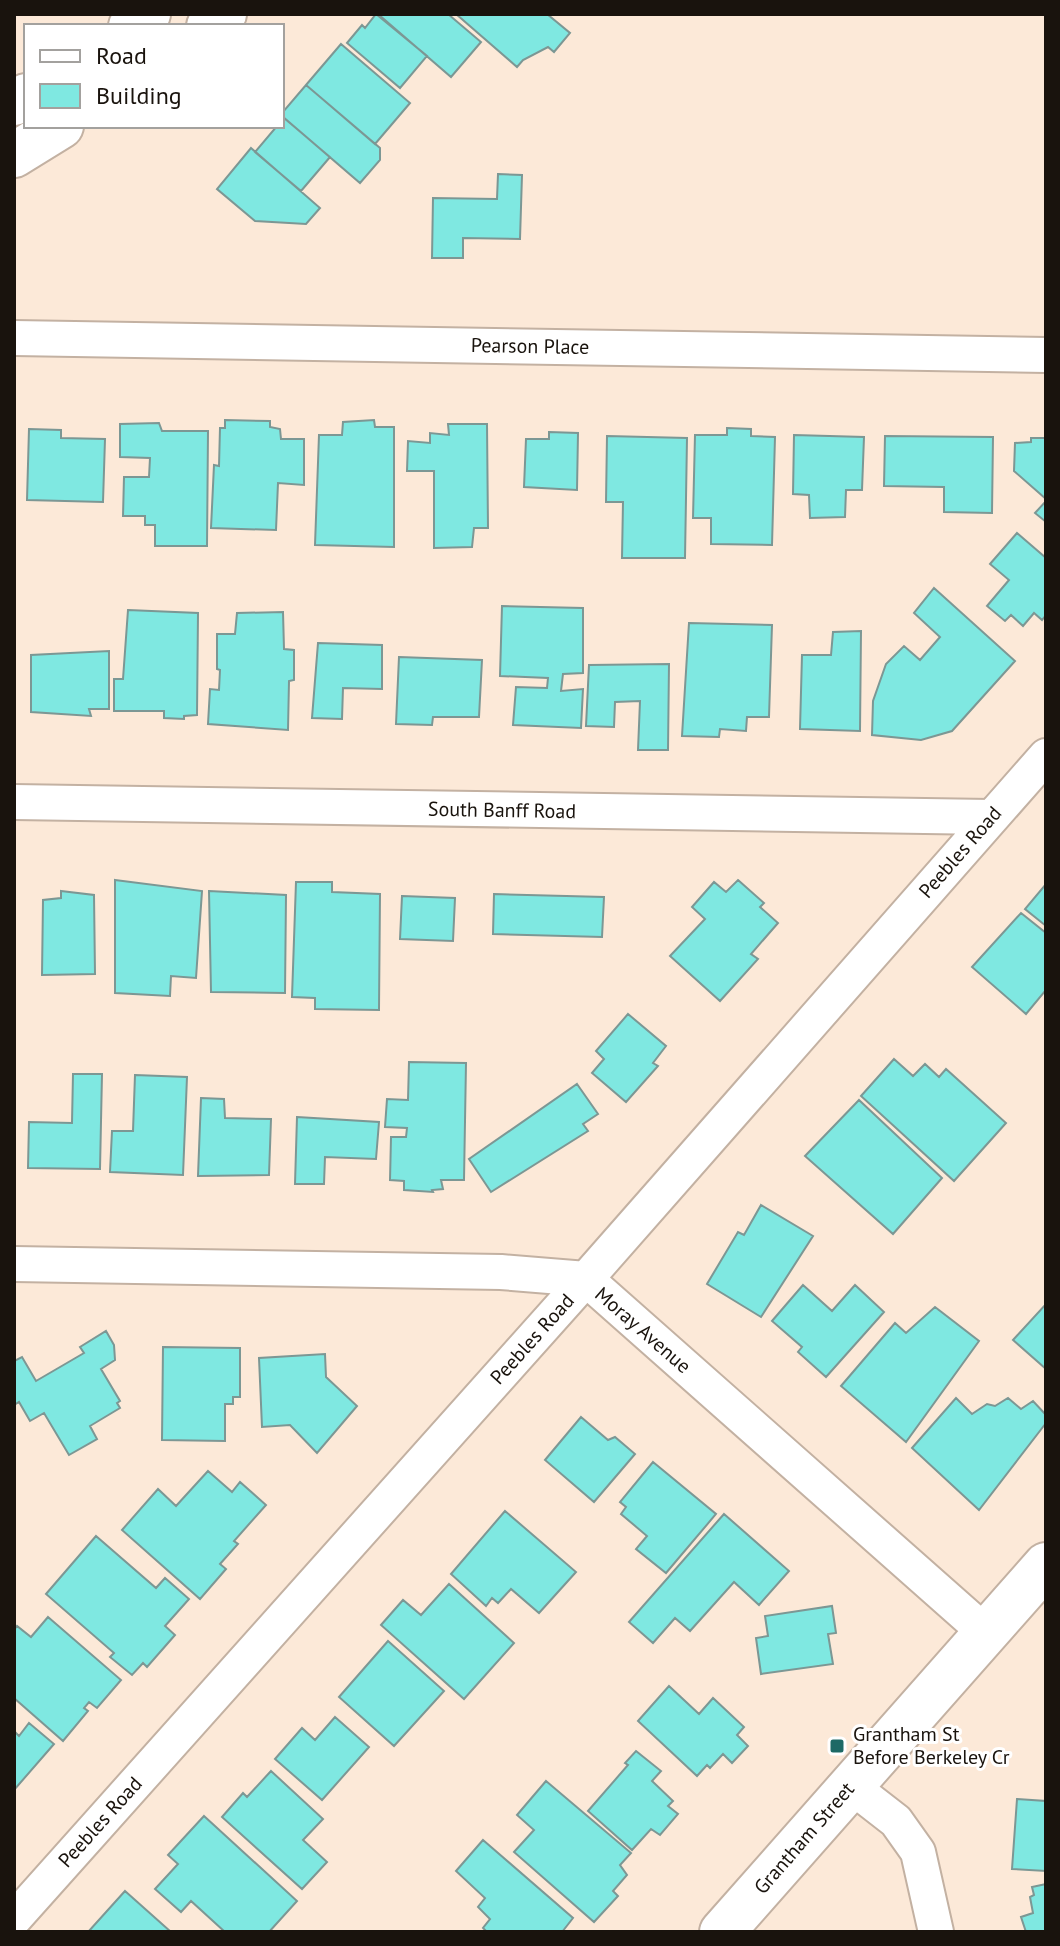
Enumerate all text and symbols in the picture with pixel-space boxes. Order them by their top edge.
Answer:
legend [24,24,284,128]
text: Road [96,40,147,71]
text: Building [96,80,182,111]
street label: Pearson Place [471,332,589,360]
street label: South Banff Road [428,796,576,824]
street label: Peebles Road [913,801,1007,903]
street label: Moray Avenue [590,1281,696,1379]
street label: Peebles Road [484,1288,580,1390]
place label: Grantham St Before Berkeley Cr [853,1721,1010,1770]
marker: Grantham St Before Berkeley Cr [828,1737,846,1755]
street label: Peebles Road [52,1771,148,1873]
street label: Grantham Street [748,1776,860,1899]

